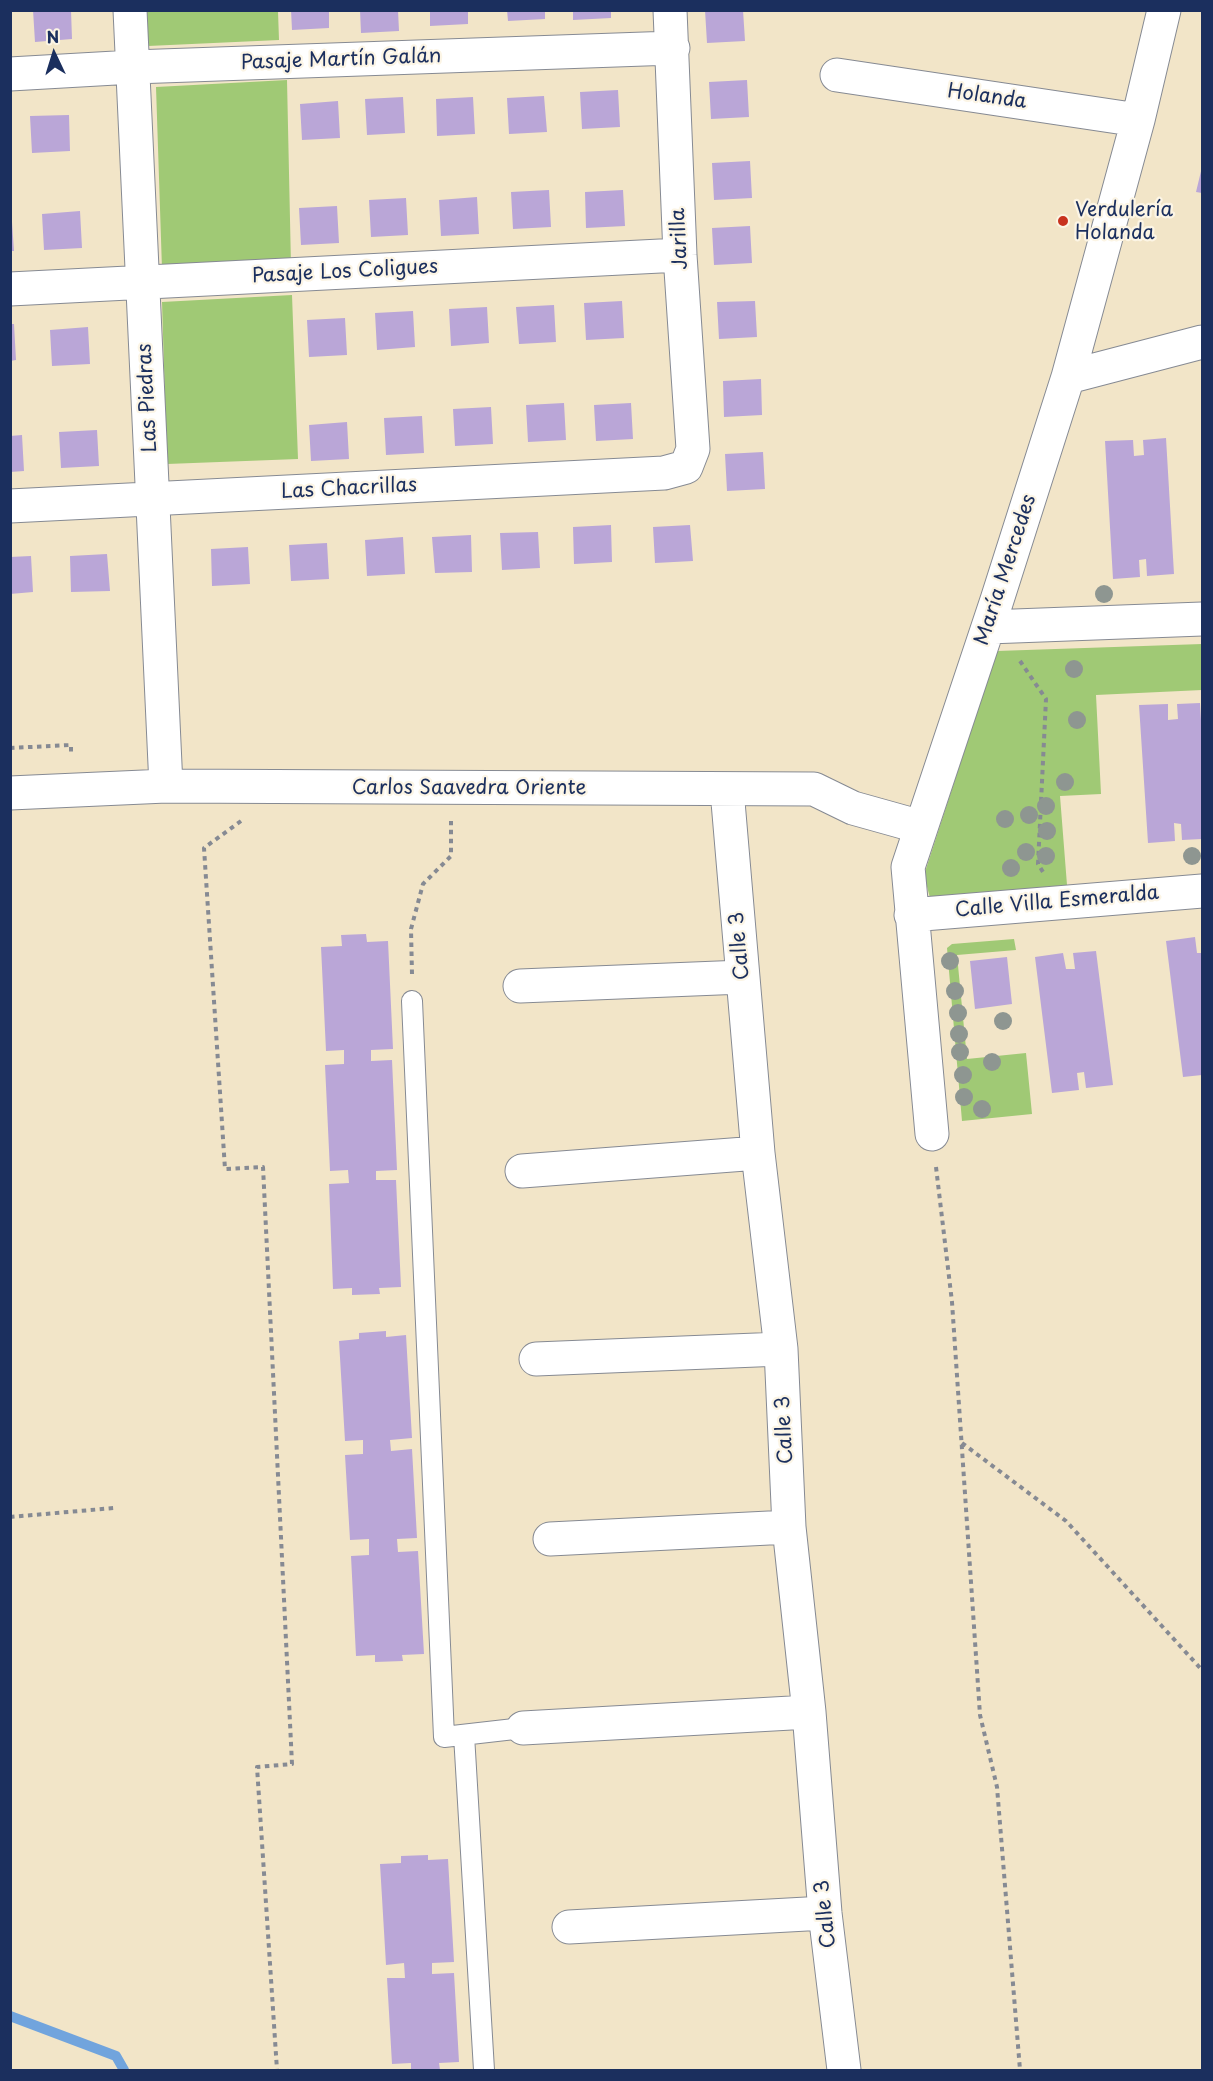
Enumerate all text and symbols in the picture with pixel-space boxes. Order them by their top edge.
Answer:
north arrow [24,24,84,84]
text: N [46,24,60,48]
street label: Pasaje Martín Galán [240,45,442,75]
street label: Holanda [946,80,1028,114]
place label: Verdulería Holanda [1075,198,1173,245]
street label: Jarilla [666,208,694,270]
marker: Verdulería Holanda [1056,214,1070,228]
street label: Pasaje Los Coligues [251,255,439,289]
street label: Las Piedras [133,343,163,453]
street label: Las Chacrillas [280,473,418,505]
street label: María Mercedes [970,492,1042,648]
street label: Carlos Saavedra Oriente [352,776,586,800]
street label: Calle Villa Esmeralda [954,881,1160,923]
street label: Calle 3 [725,911,755,981]
street label: Calle 3 [771,1395,799,1465]
street label: Calle 3 [810,1879,842,1949]

